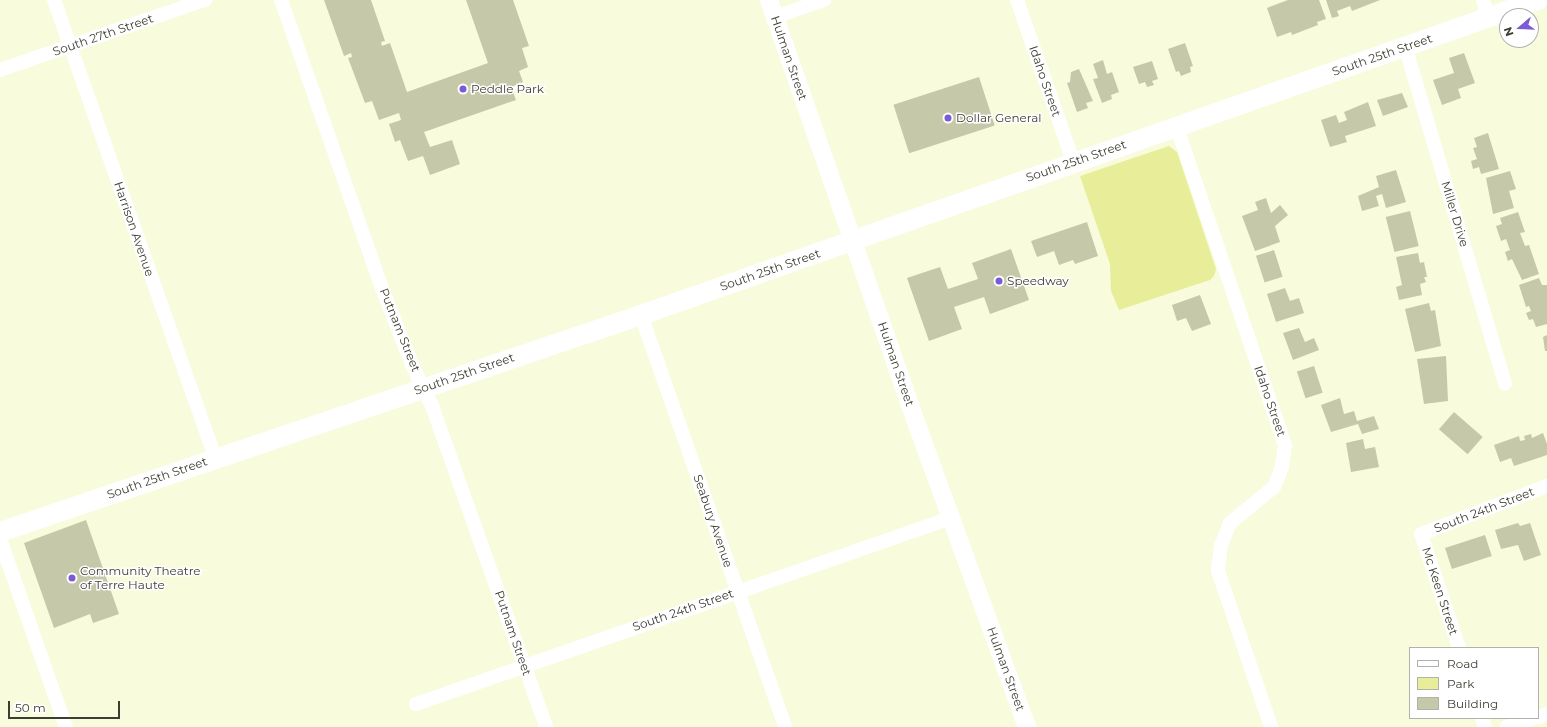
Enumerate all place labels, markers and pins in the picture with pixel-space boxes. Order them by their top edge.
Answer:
place label: Peddle Park [471,82,544,96]
marker: Peddle Park [458,84,468,94]
place label: Dollar General [956,111,1041,125]
marker: Dollar General [943,113,953,123]
place label: Speedway [1007,274,1069,288]
marker: Speedway [994,276,1004,286]
place label: Community Theatre of Terre Haute [80,564,201,592]
marker: Community Theatre of Terre Haute [67,573,77,583]

